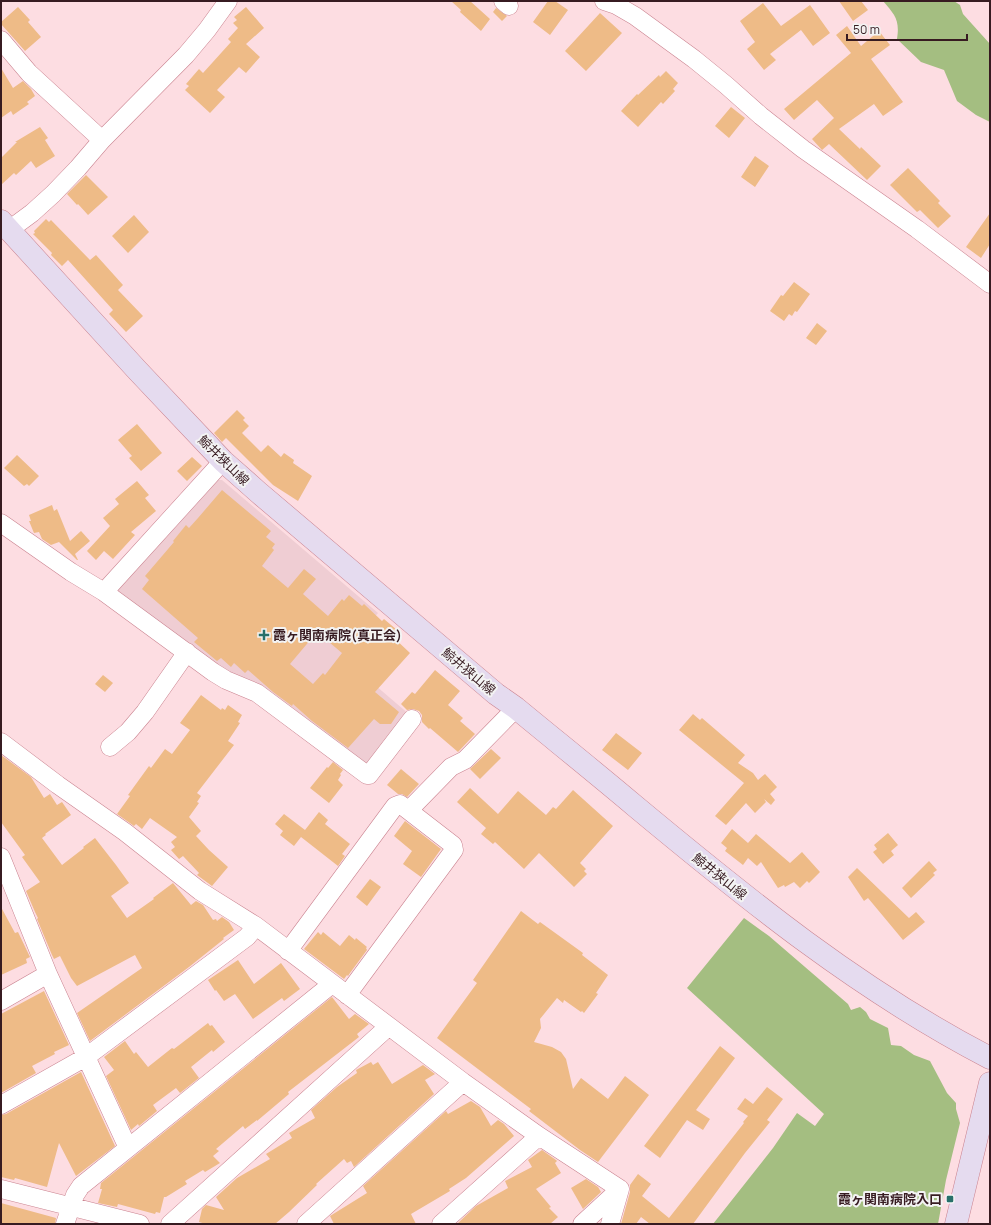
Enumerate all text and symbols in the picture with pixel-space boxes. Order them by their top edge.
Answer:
scale bar [847,16,967,42]
text: 50 m [853,21,880,38]
street label: 鯨井狭山線 [194,431,254,489]
place label: 霞ヶ関南病院(真正会) [273,626,402,644]
marker: 霞ヶ関南病院(真正会) [258,629,270,641]
street label: 鯨井狭山線 [438,643,500,699]
street label: 鯨井狭山線 [689,849,751,903]
place label: 霞ヶ関南病院入口 [838,1190,942,1208]
marker: 霞ヶ関南病院入口 [945,1194,955,1204]

